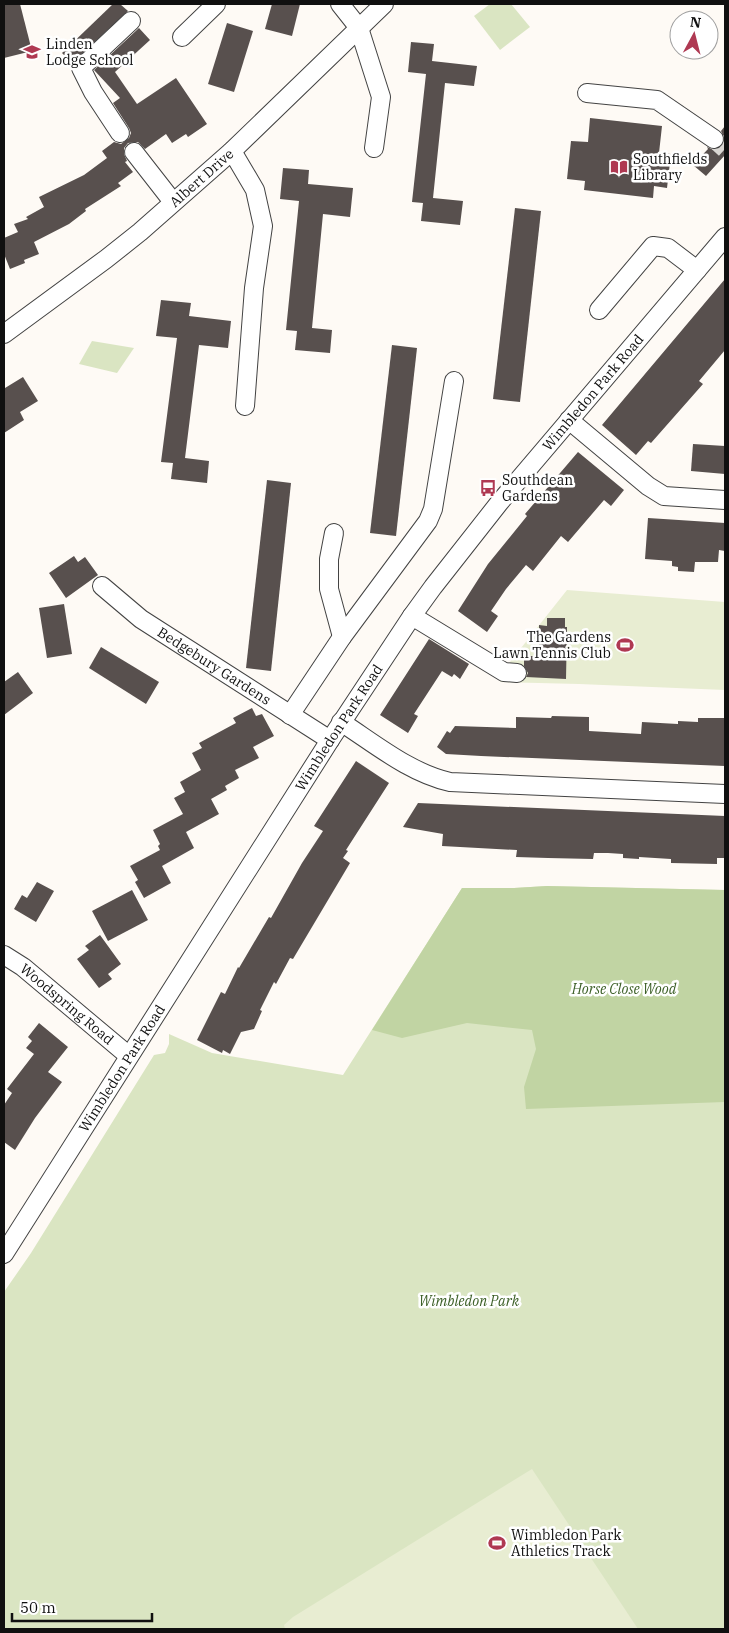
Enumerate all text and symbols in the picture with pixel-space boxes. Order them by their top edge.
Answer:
north arrow [669,10,719,60]
text: N [689,12,702,32]
place label: Linden Lodge School [46,35,133,69]
school or university icon: Linden Lodge School [22,42,42,62]
street label: Albert Drive [166,145,237,211]
place label: Southfields Library [633,150,708,184]
library icon: Southfields Library [609,157,629,177]
street label: Wimbledon Park Road [538,330,648,454]
place label: Southdean Gardens [502,471,573,505]
bus stop icon: Southdean Gardens [478,478,498,498]
street label: Bedgebury Gardens [154,623,274,709]
place label: The Gardens Lawn Tennis Club [493,628,611,662]
sports icon: The Gardens Lawn Tennis Club [615,635,635,655]
street label: Wimbledon Park Road [291,660,387,794]
street label: Woodspring Road [17,960,118,1049]
park label: Horse Close Wood [571,980,677,998]
street label: Wimbledon Park Road [75,1001,169,1135]
park label: Wimbledon Park [419,1292,520,1310]
place label: Wimbledon Park Athletics Track [511,1526,622,1560]
sports icon: Wimbledon Park Athletics Track [487,1533,507,1553]
scale bar [12,1590,152,1622]
text: 50 m [20,1598,56,1617]

